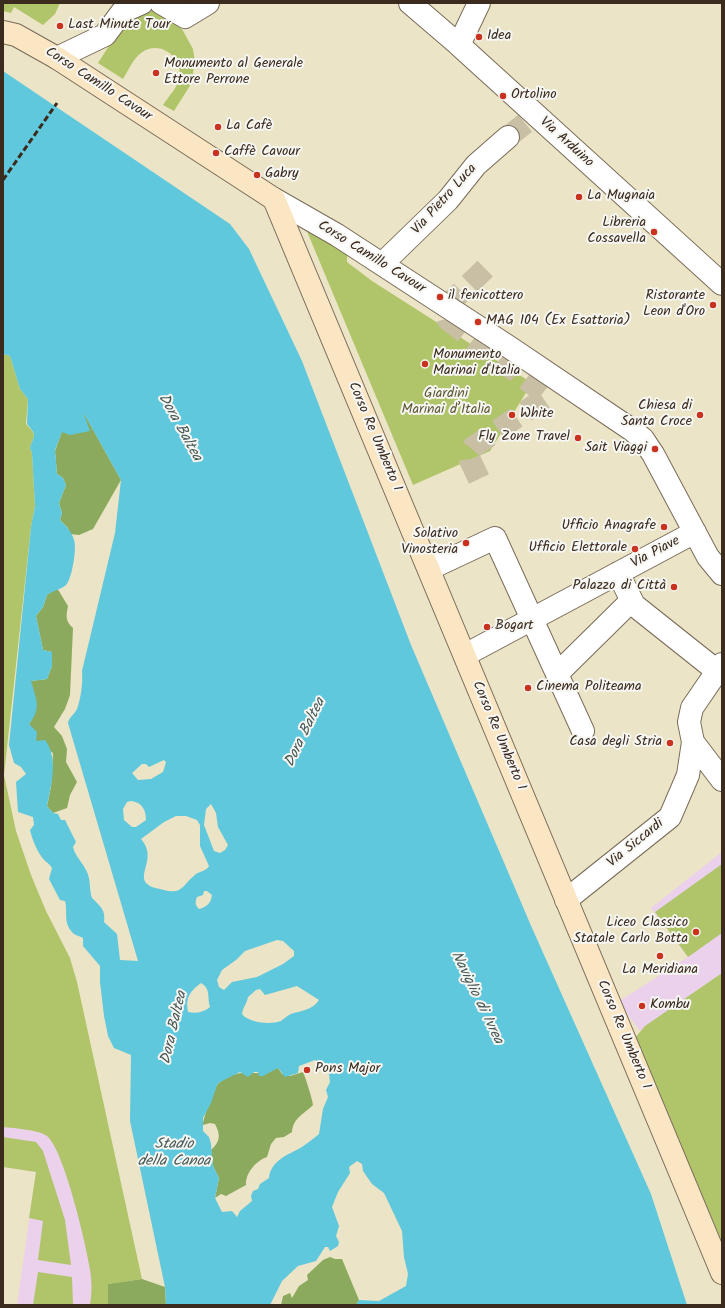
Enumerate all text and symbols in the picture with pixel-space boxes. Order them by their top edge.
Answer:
place label: Last Minute Tour [68,18,170,34]
marker: Last Minute Tour [55,21,65,31]
place label: Idea [487,29,511,45]
marker: Idea [474,32,484,42]
street label: Corso Camillo Cavour [41,44,155,126]
place label: Monumento al Generale Ettore Perrone [164,57,303,90]
marker: Monumento al Generale Ettore Perrone [151,68,161,78]
place label: Ortolino [511,88,557,104]
marker: Ortolino [498,91,508,101]
street label: Via Arduino [535,114,597,172]
place label: La Cafè [226,119,272,135]
marker: La Cafè [213,122,223,132]
place label: Caffè Cavour [224,145,300,161]
marker: Caffè Cavour [211,148,221,158]
street label: Via Pietro Luca [409,161,481,239]
place label: Gabry [265,167,299,183]
marker: Gabry [252,170,262,180]
place label: La Mugnaia [587,189,655,205]
marker: La Mugnaia [574,192,584,202]
place label: Libreria Cossavella [587,216,646,248]
street label: Corso Camillo Cavour [314,218,428,298]
marker: Libreria Cossavella [649,227,659,237]
place label: il fenicottero [448,289,523,305]
place label: Ristorante Leon d'Oro [643,289,705,322]
marker: il fenicottero [435,292,445,302]
marker: Ristorante Leon d'Oro [708,300,718,310]
place label: MAG 104 (Ex Esattoria) [486,314,631,330]
marker: MAG 104 (Ex Esattoria) [473,317,483,327]
place label: Monumento Marinai d'Italia [433,348,520,380]
marker: Monumento Marinai d'Italia [420,359,430,369]
street label: Corso Re Umberto I [343,380,405,494]
park label: Giardini Marinai d’Italia [401,387,491,420]
water label: Dora Baltea [153,391,205,465]
place label: Chiesa di Santa Croce [621,399,692,432]
place label: White [520,407,554,423]
marker: White [507,410,517,420]
marker: Chiesa di Santa Croce [695,410,705,420]
place label: Fly Zone Travel [478,430,570,446]
marker: Fly Zone Travel [573,433,583,443]
place label: Sait Viaggi [585,441,647,457]
marker: Sait Viaggi [650,444,660,454]
place label: Ufficio Anagrafe [562,519,656,535]
marker: Ufficio Anagrafe [659,522,669,532]
place label: Solativo Vinosteria [401,527,458,560]
street label: Via Piave [629,533,683,573]
marker: Solativo Vinosteria [461,538,471,548]
place label: Ufficio Elettorale [528,541,627,557]
marker: Ufficio Elettorale [630,544,640,554]
place label: Palazzo di Città [572,579,666,595]
marker: Palazzo di Città [669,582,679,592]
place label: Bogart [495,619,534,635]
marker: Bogart [482,622,492,632]
street label: Corso Re Umberto I [467,679,529,793]
place label: Cinema Politeama [536,680,642,696]
marker: Cinema Politeama [523,683,533,693]
water label: Dora Baltea [282,696,330,770]
place label: Casa degli Stria [569,735,662,751]
marker: Casa degli Stria [665,738,675,748]
street label: Via Siccardi [604,816,668,872]
place label: Liceo Classico Statale Carlo Botta [574,916,688,948]
marker: Liceo Classico Statale Carlo Botta [691,927,701,937]
water label: Naviglio di Ivrea [446,949,506,1047]
marker: La Meridiana [655,951,665,961]
place label: La Meridiana [622,963,698,979]
street label: Corso Re Umberto I [592,978,654,1092]
water label: Dora Baltea [158,990,192,1066]
place label: Kombu [650,998,690,1014]
marker: Kombu [637,1001,647,1011]
place label: Pons Major [315,1062,380,1078]
marker: Pons Major [302,1065,312,1075]
water label: Stadio della Canoa [138,1136,210,1171]

